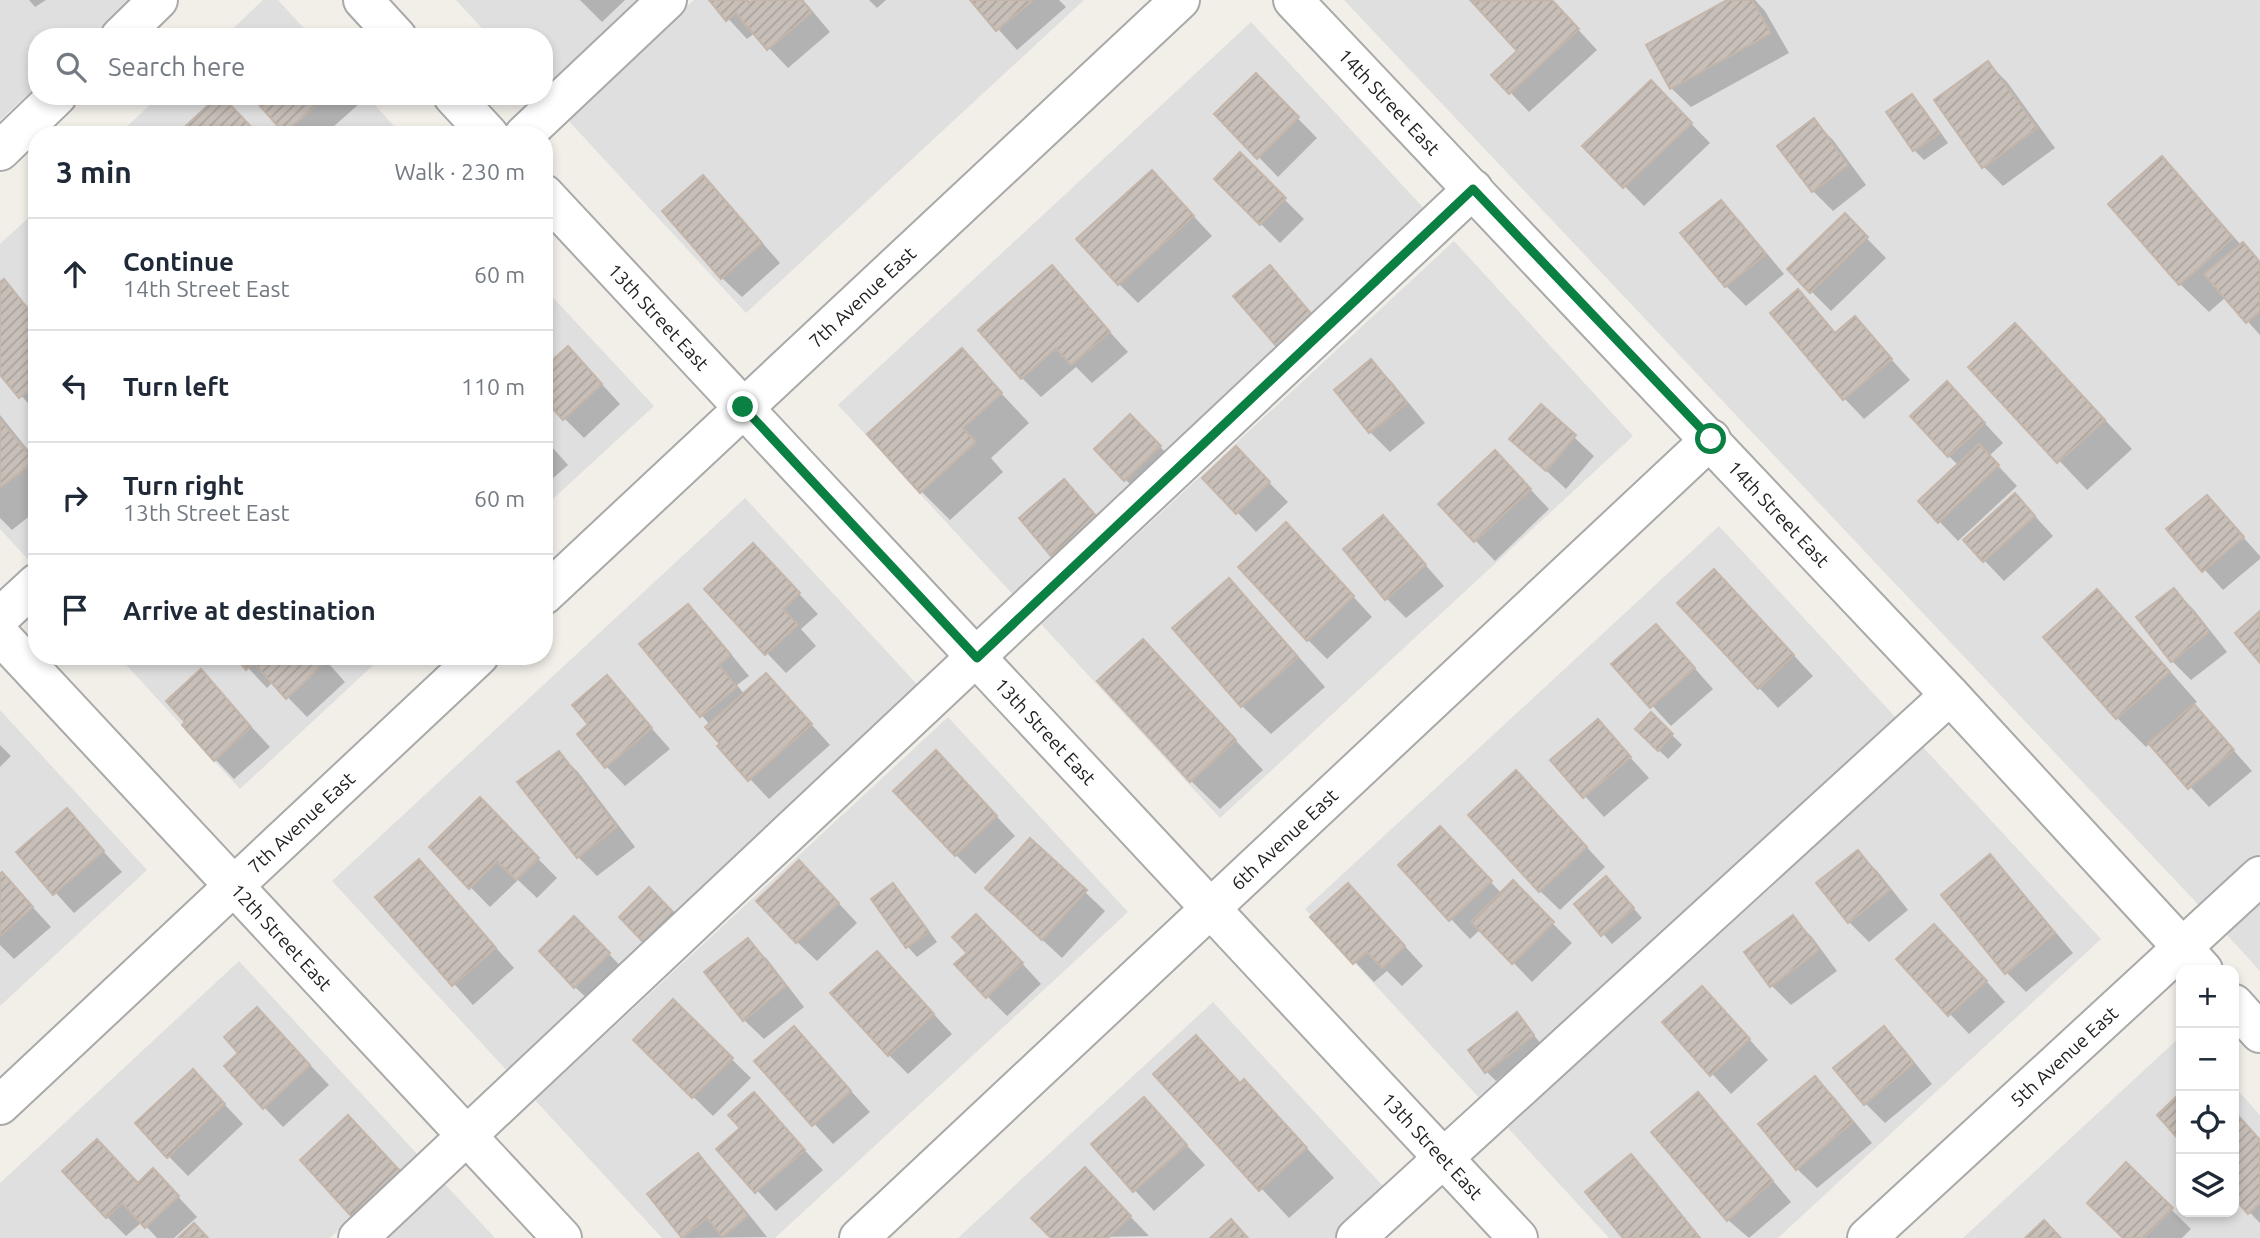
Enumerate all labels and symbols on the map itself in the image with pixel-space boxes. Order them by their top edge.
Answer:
street label: 14th Street East [1334,44,1445,160]
street label: 7th Avenue East [804,242,921,352]
street label: 13th Street East [604,259,714,375]
route end [727,391,758,422]
route start [1695,423,1726,454]
street label: 14th Street East [1723,456,1834,572]
street label: 13th Street East [990,674,1101,790]
street label: 7th Avenue East [243,767,360,878]
street label: 6th Avenue East [1226,784,1342,894]
street label: 12th Street East [227,879,337,995]
street label: 5th Avenue East [2006,1001,2123,1111]
street label: 13th Street East [1377,1088,1488,1204]

